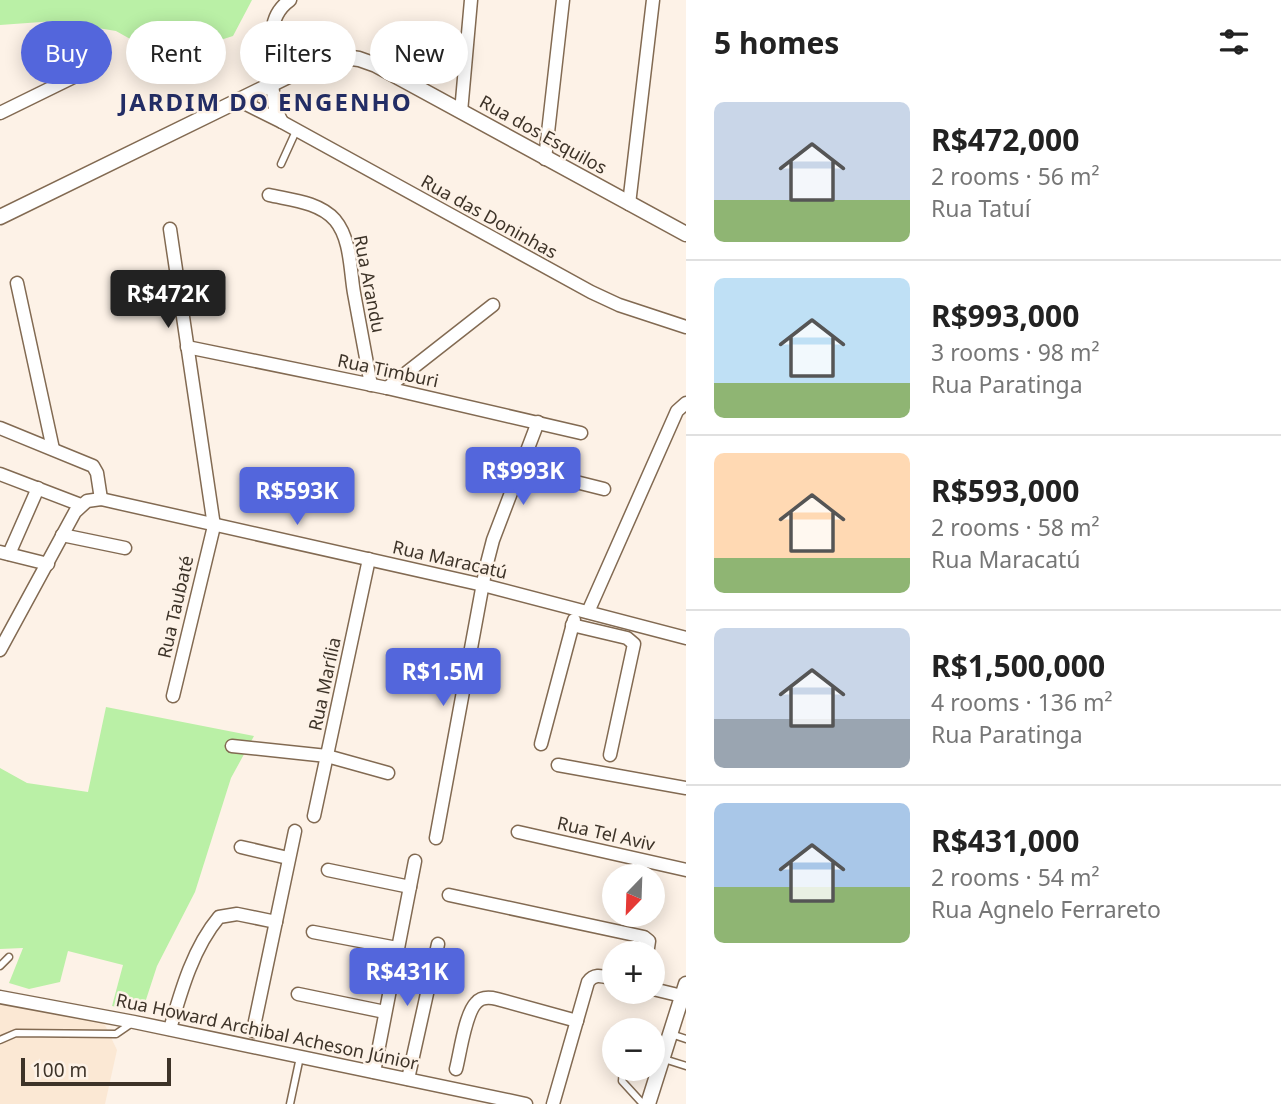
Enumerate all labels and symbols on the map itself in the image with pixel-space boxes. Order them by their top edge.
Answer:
district label: JARDIM DO ENGENHO [117,85,413,118]
street label: Rua dos Esquilos [476,89,611,179]
street label: Rua das Doninhas [417,169,562,264]
street label: Rua Arandu [349,233,391,335]
pin: R$472K [111,270,225,330]
street label: Rua Timburi [335,348,441,392]
pin: R$993K [466,448,580,507]
pin: R$593K [240,468,354,527]
street label: Rua Maracatú [390,534,510,584]
street label: Rua Taubaté [152,553,198,660]
street label: Rua Marília [302,635,346,733]
pin: R$1.5M [386,648,500,708]
street label: Rua Tel Aviv [555,810,658,856]
north arrow [602,864,665,928]
pin: R$431K [350,948,464,1008]
street label: Rua Howard Archibal Acheson Júnior [114,987,421,1075]
scale bar [21,1055,172,1087]

